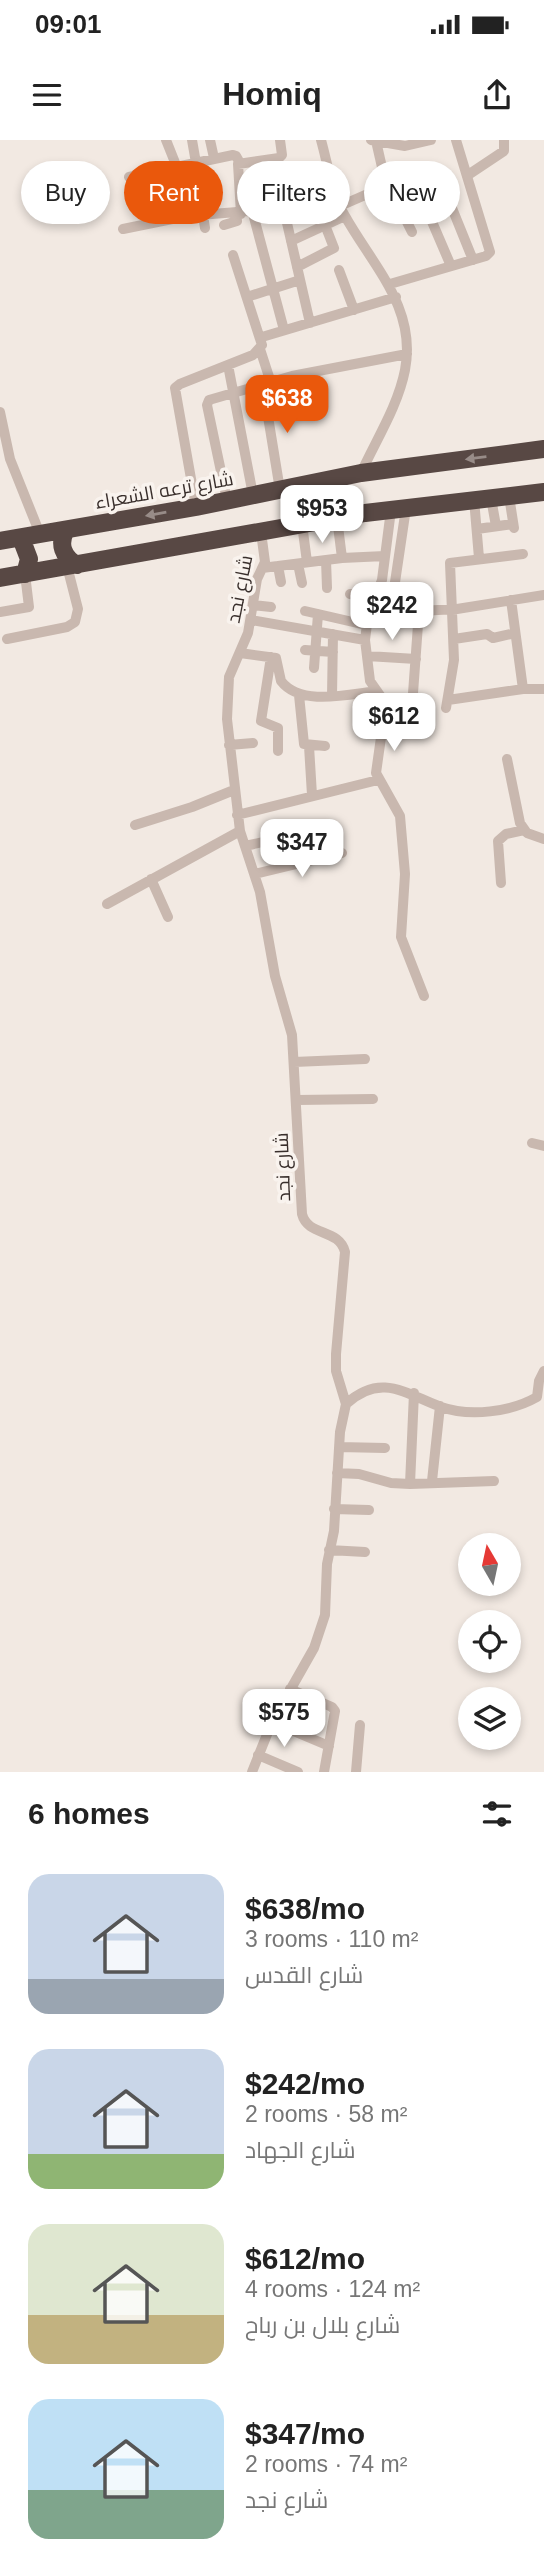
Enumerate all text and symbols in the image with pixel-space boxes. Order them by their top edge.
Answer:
text: 09:01 [35,9,102,39]
icon: menu [28,76,66,114]
text: Homiq [222,76,322,112]
icon: share [478,76,516,114]
chip: Buy [21,161,110,224]
chip: Rent [124,161,223,224]
chip: Filters [237,161,350,224]
chip: New [364,161,460,224]
pin: $638 [246,376,328,435]
text: $638 [261,385,313,411]
one-way arrow [465,452,487,463]
street label: شارع ترعه الشعراء [93,468,236,516]
pin: $953 [281,486,363,545]
text: $953 [296,495,348,521]
one-way arrow [145,508,167,519]
street label: شارع نجد [223,553,259,625]
pin: $242 [351,582,433,642]
text: $242 [366,592,418,618]
pin: $612 [353,694,435,753]
text: $612 [368,703,420,729]
pin: $347 [261,820,343,879]
text: $347 [276,829,328,855]
street label: شارع نجد [271,1132,297,1202]
north arrow [458,1533,522,1596]
map controls [458,1533,521,1750]
button: locate [458,1610,521,1673]
button: layers [458,1687,521,1750]
pin: $575 [243,1690,325,1749]
text: $575 [258,1699,310,1725]
icon: filters [478,1795,516,1833]
text: 6 homes [28,1797,150,1830]
text: $638/mo [245,1892,365,1925]
icon: home [84,1902,168,1986]
text: 3 rooms · 110 m² [245,1926,418,1952]
text: شارع القدس [245,1962,363,1988]
text: $242/mo [245,2067,365,2100]
icon: home [84,2077,168,2161]
text: 2 rooms · 58 m² [245,2101,407,2127]
text: شارع الجهاد [245,2137,355,2163]
text: $612/mo [245,2242,365,2275]
icon: home [84,2252,168,2336]
text: 4 rooms · 124 m² [245,2276,420,2302]
text: شارع بلال بن رباح [245,2312,400,2338]
text: $347/mo [245,2417,365,2450]
icon: home [84,2427,168,2511]
text: 2 rooms · 74 m² [245,2451,407,2477]
text: شارع نجد [245,2487,328,2513]

